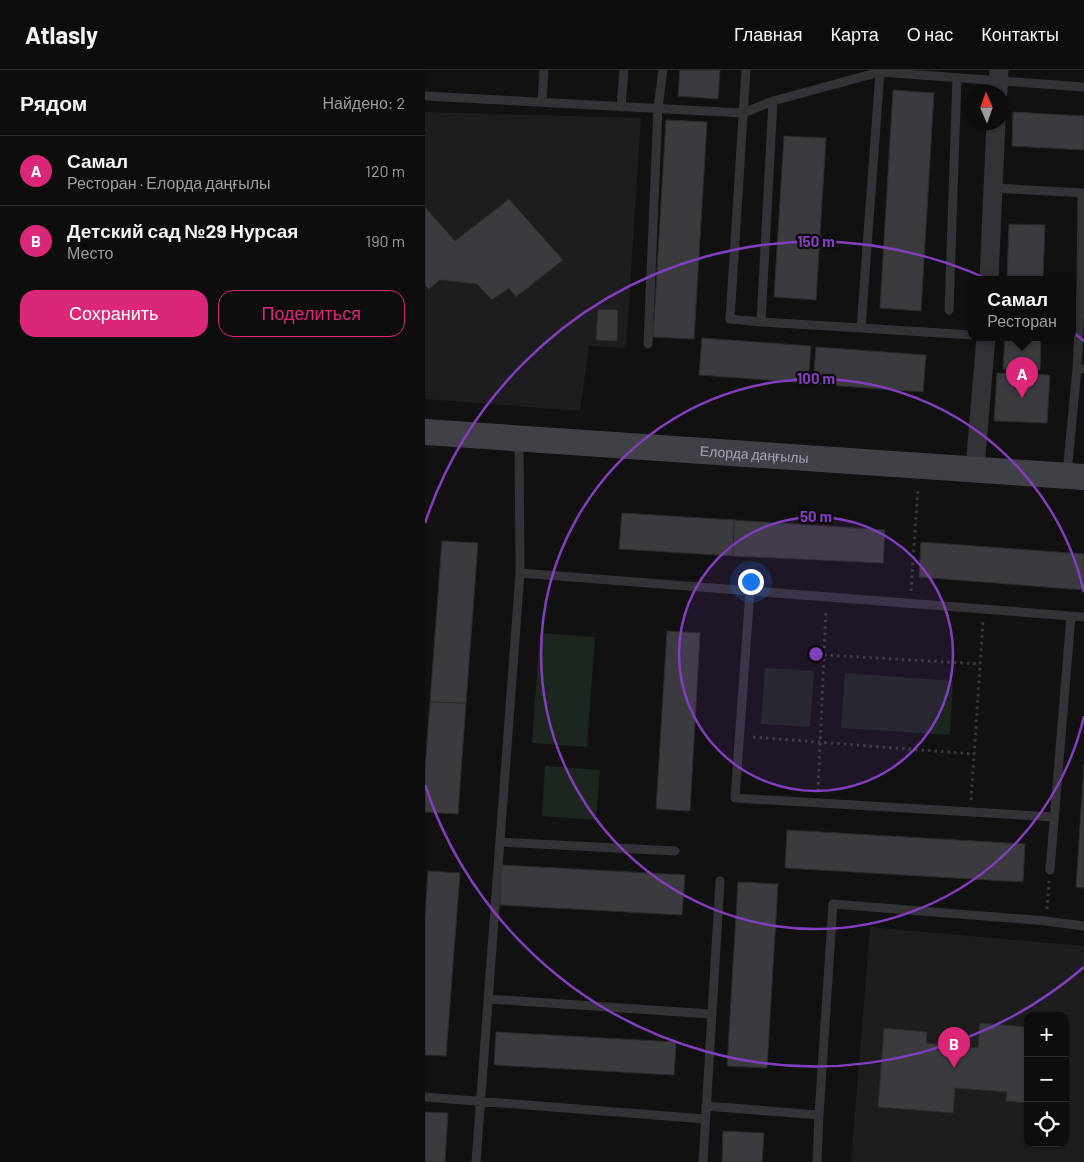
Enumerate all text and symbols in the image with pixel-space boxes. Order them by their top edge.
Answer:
text: Atlasly [25,20,98,49]
text: Главная [734,23,803,45]
text: Карта [831,23,879,45]
text: О нас [907,23,953,45]
text: Контакты [981,23,1059,45]
north arrow [964,85,1009,130]
text: Рядом [20,90,87,115]
text: Найдено: 2 [322,93,405,112]
text: Самал [67,149,128,172]
text: A [31,161,41,180]
text: 120 m [365,161,405,180]
text: Ресторан · Елорда даңғылы [67,173,271,192]
text: Детский сад №29 Нурсая [67,219,298,242]
text: B [31,231,41,250]
text: 190 m [366,231,405,250]
text: 150 m [797,232,835,250]
text: Место [67,243,113,262]
popup [968,276,1076,341]
text: Самал [987,287,1048,310]
button: Сохранить [20,290,208,337]
button: Поделиться [218,290,405,337]
text: Ресторан [987,311,1057,330]
pin: A [1006,357,1038,398]
text: 100 m [797,369,835,387]
street label: Елорда даңғылы [699,442,809,466]
text: 50 m [800,507,832,525]
your location [738,569,764,595]
centre of rings [807,645,825,663]
map controls [1024,1012,1069,1147]
button: + [1024,1012,1069,1057]
pin: B [938,1027,970,1068]
button: − [1024,1057,1069,1102]
button: locate [1024,1102,1069,1147]

